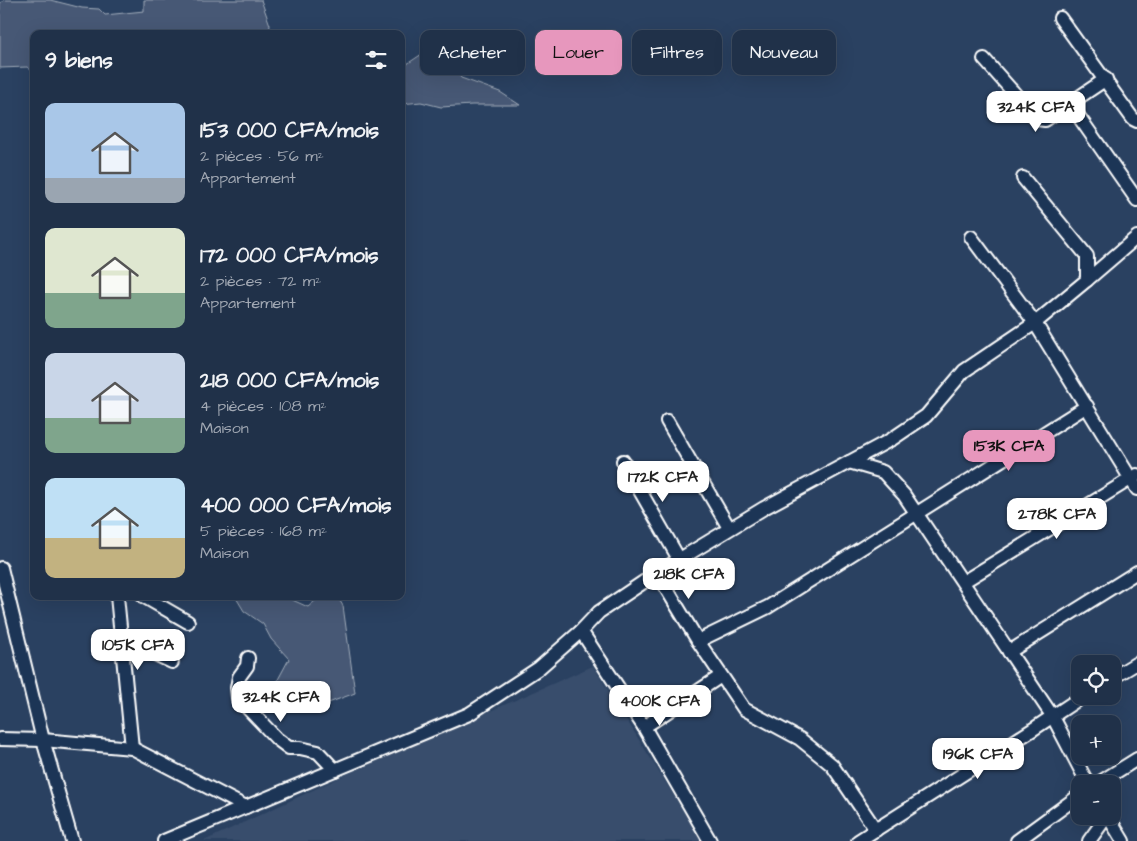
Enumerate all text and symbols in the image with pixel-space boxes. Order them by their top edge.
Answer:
chip: Acheter [420,30,525,75]
chip: Louer [535,30,622,75]
chip: Filtres [632,30,722,75]
chip: Nouveau [732,30,836,75]
text: 9 biens [45,46,113,75]
icon: filters [362,46,390,74]
pin: 324K CFA [984,90,1088,133]
text: 324K CFA [998,96,1074,118]
text: 153 000 CFA/mois [200,116,379,145]
icon: home [85,123,145,183]
text: 2 pièces · 56 m² [200,145,324,167]
text: Appartement [200,167,296,189]
text: 172 000 CFA/mois [200,241,378,270]
icon: home [85,248,145,308]
text: 2 pièces · 72 m² [200,270,321,292]
text: Appartement [200,292,296,314]
text: 218 000 CFA/mois [200,366,379,395]
icon: home [85,373,145,433]
text: 4 pièces · 108 m² [200,395,327,417]
text: Maison [200,417,249,439]
pin: 153K CFA [957,430,1061,472]
text: 153K CFA [974,435,1044,457]
pin: 172K CFA [611,460,715,503]
text: 172K CFA [628,466,698,488]
text: 400 000 CFA/mois [200,491,392,520]
icon: home [85,498,145,558]
pin: 278K CFA [1005,498,1109,540]
text: 278K CFA [1018,503,1096,525]
text: 5 pièces · 168 m² [200,520,327,542]
text: Maison [200,542,249,564]
pin: 218K CFA [637,558,741,600]
text: 218K CFA [654,563,724,585]
pin: 105K CFA [86,628,190,671]
text: 105K CFA [102,634,174,656]
map controls [1071,655,1121,825]
button: locate [1071,655,1121,705]
pin: 324K CFA [229,680,333,723]
pin: 400K CFA [608,684,712,727]
text: 324K CFA [243,686,319,708]
text: 400K CFA [620,690,700,712]
button: + [1071,715,1121,765]
pin: 196K CFA [926,738,1030,780]
text: 196K CFA [943,743,1013,765]
button: − [1071,775,1121,825]

